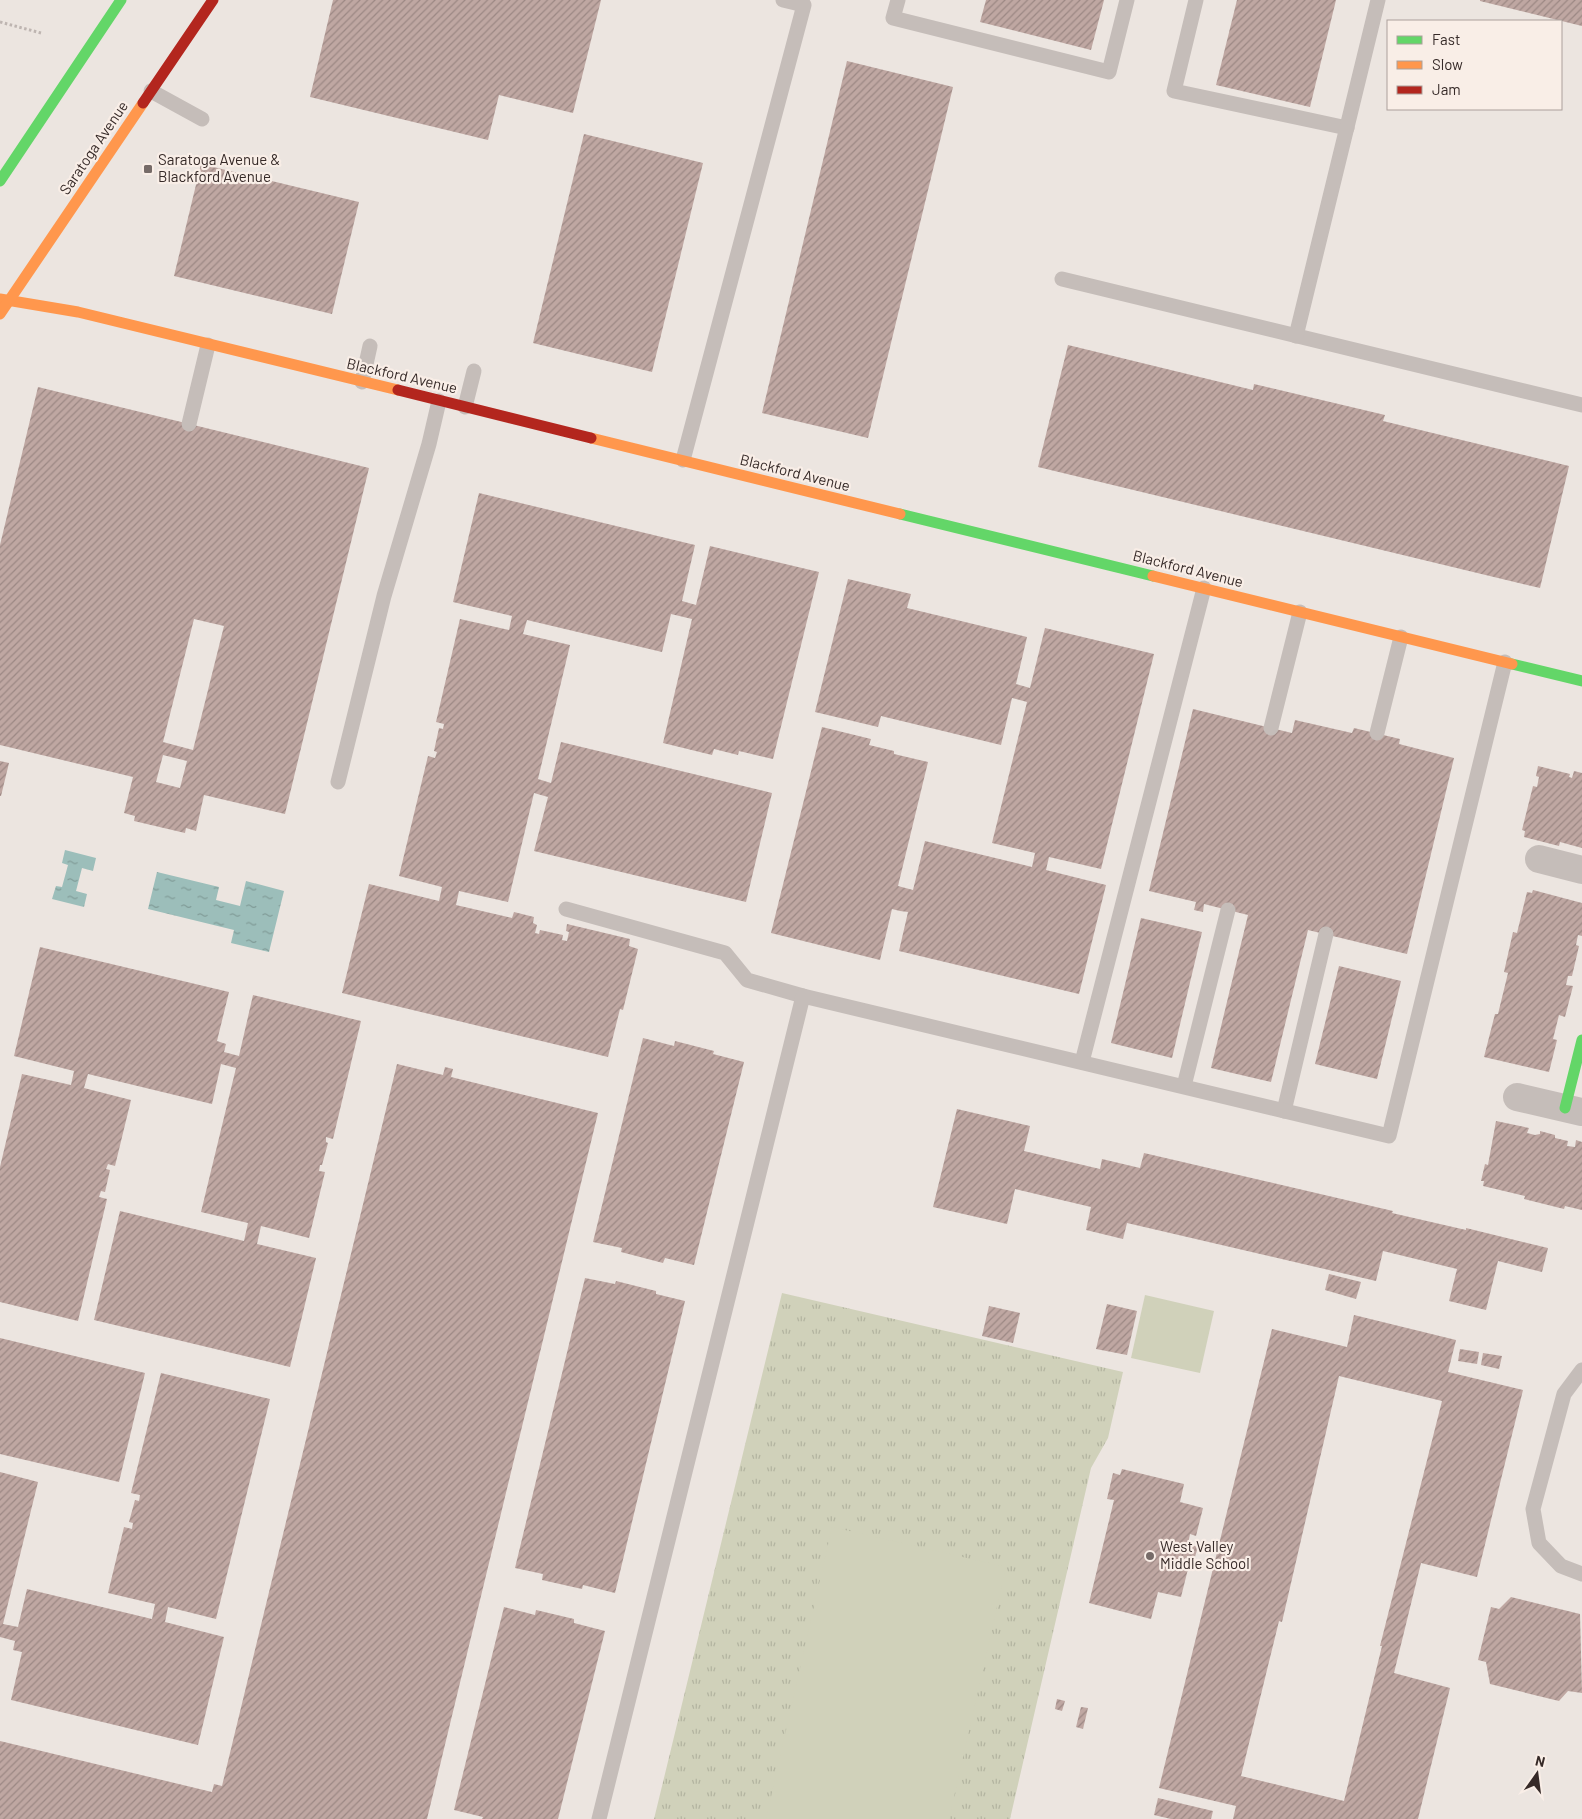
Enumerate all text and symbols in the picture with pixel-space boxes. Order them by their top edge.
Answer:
legend [1387,20,1562,110]
text: Fast [1432,30,1460,48]
text: Slow [1432,55,1463,73]
text: Jam [1432,80,1461,98]
street label: Saratoga Avenue [55,97,131,198]
place label: Saratoga Avenue & Blackford Avenue [158,150,280,185]
marker: Saratoga Avenue & Blackford Avenue [142,163,154,175]
street label: Blackford Avenue [345,354,459,396]
street label: Blackford Avenue [738,450,852,494]
street label: Blackford Avenue [1131,546,1245,590]
place label: West Valley Middle School [1160,1537,1250,1572]
marker: West Valley Middle School [1144,1550,1156,1562]
north arrow [1512,1749,1562,1799]
text: N [1534,1752,1547,1770]

